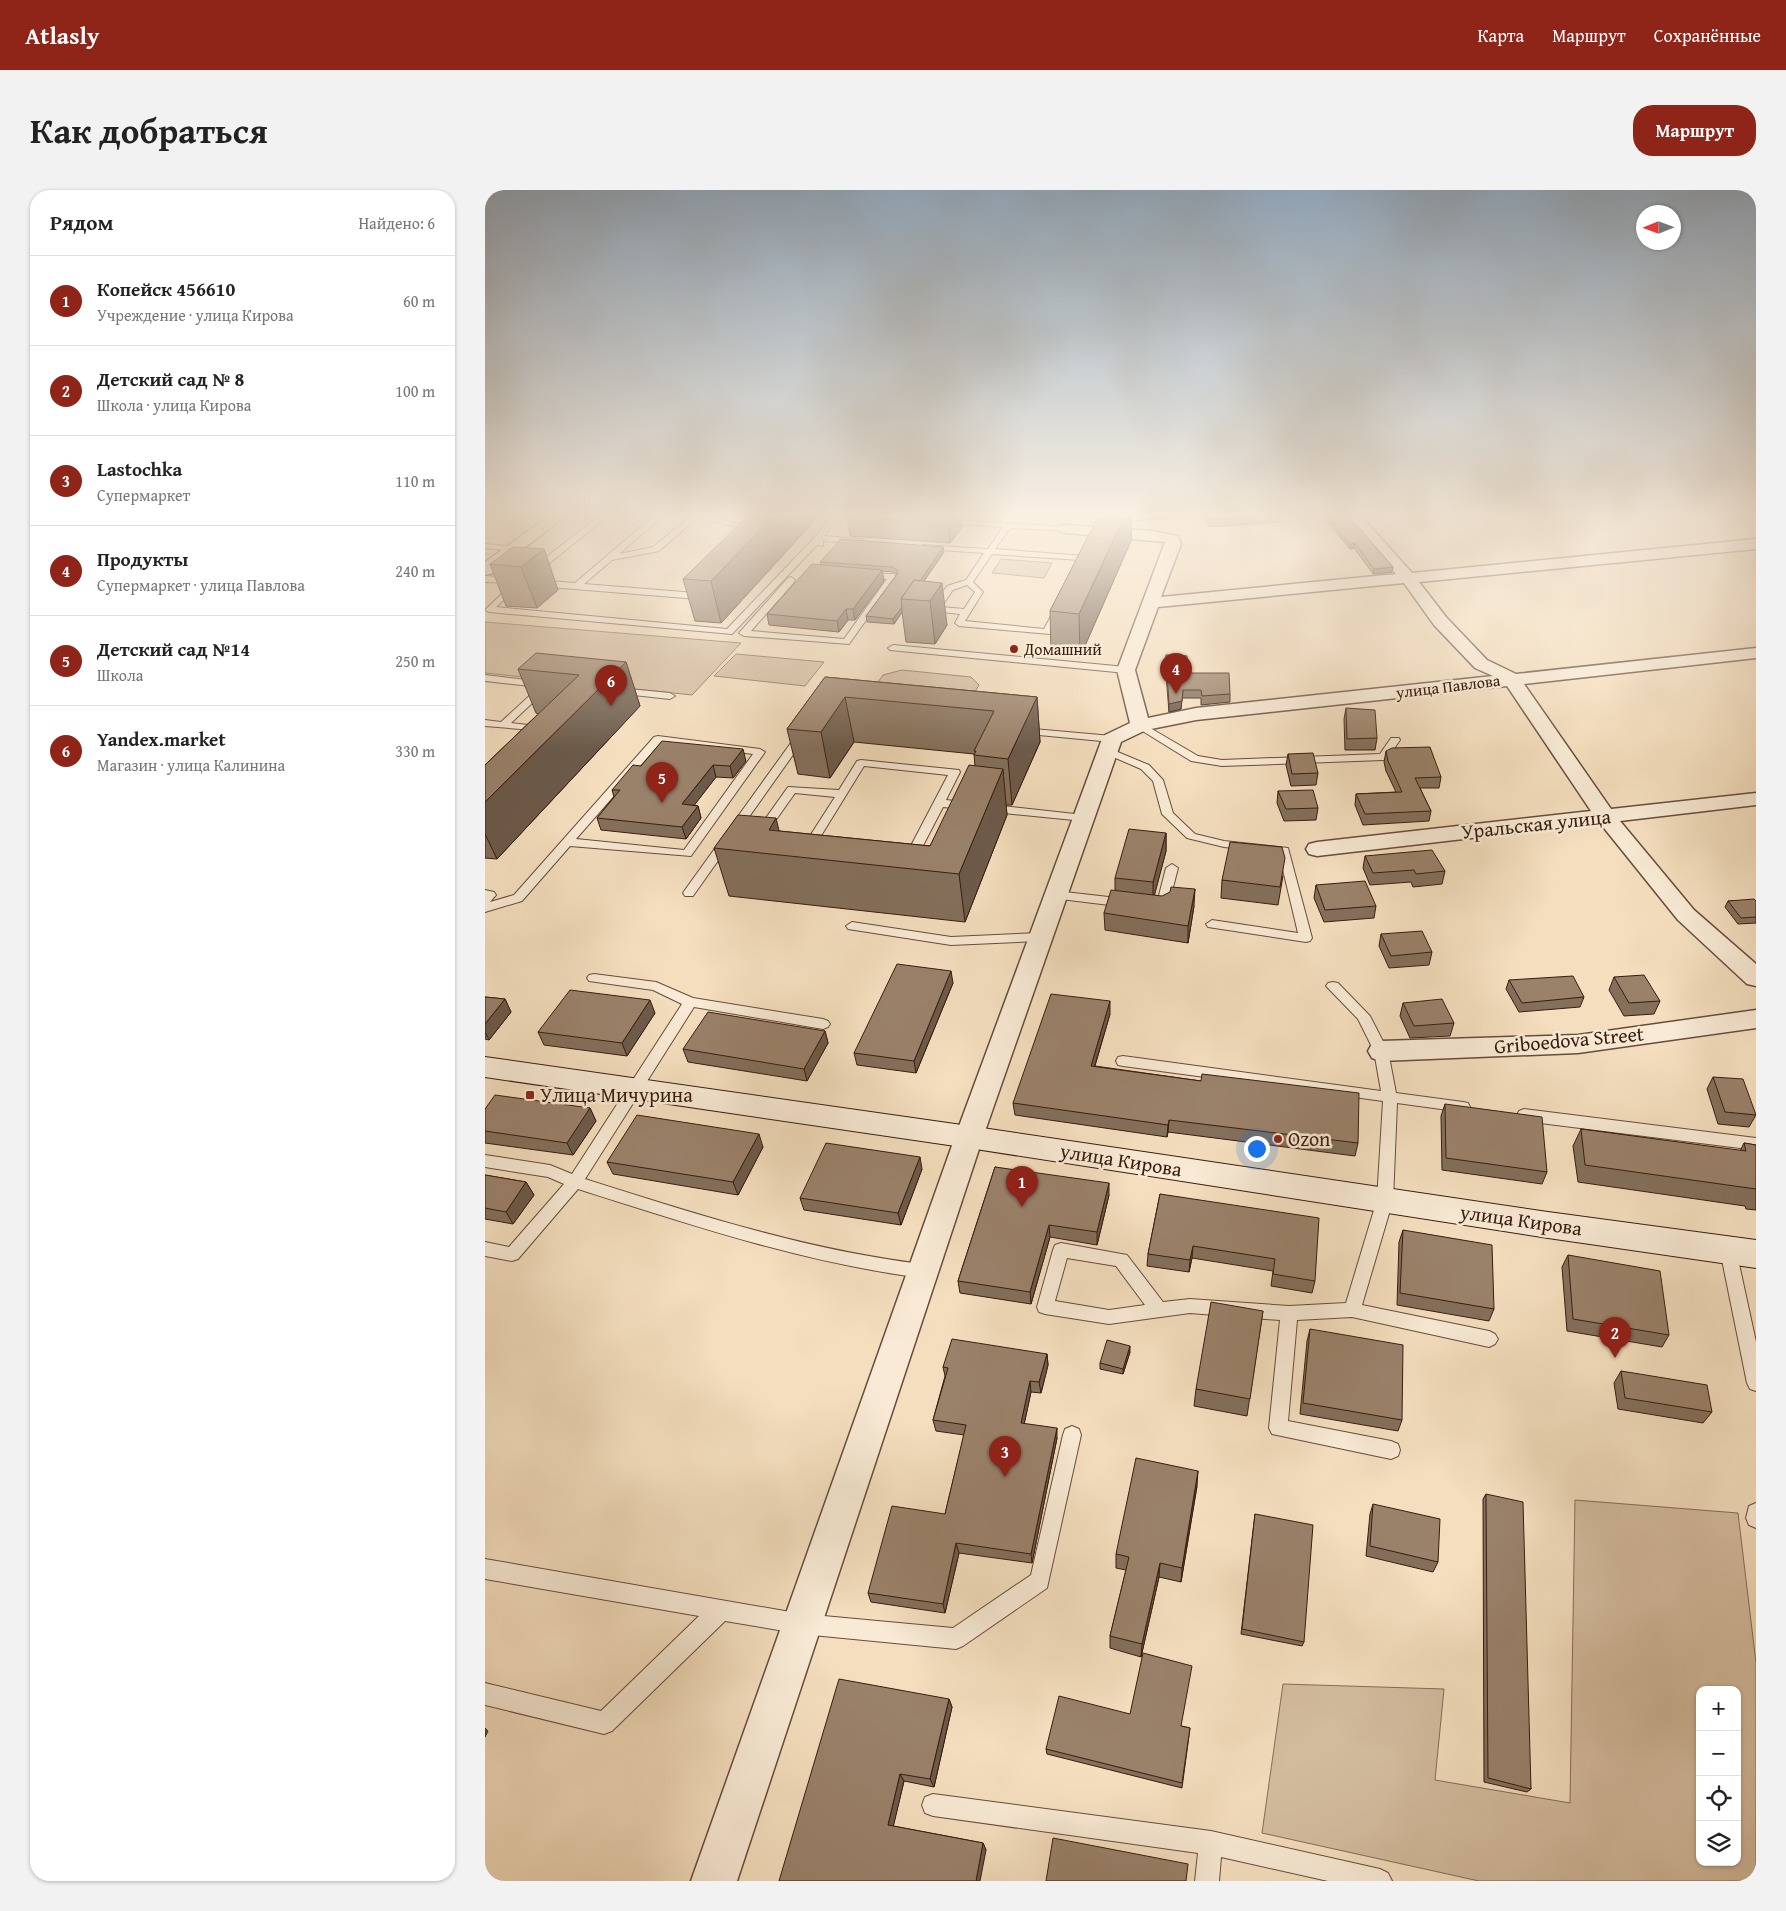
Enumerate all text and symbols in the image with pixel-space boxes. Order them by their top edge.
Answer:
text: Atlasly [25,18,99,53]
text: Карта [1478,22,1524,49]
text: Маршрут [1552,22,1626,49]
text: Сохранённые [1654,22,1761,49]
text: Как добраться [30,105,268,156]
button: Маршрут [1633,105,1756,156]
north arrow [1636,205,1681,250]
text: Рядом [50,207,113,238]
text: Найдено: 6 [358,211,435,235]
text: Копейск 456610 [97,275,235,303]
text: 1 [62,289,70,313]
text: 60 m [403,289,435,313]
text: Учреждение · улица Кирова [97,303,294,327]
text: Детский сад № 8 [97,365,244,393]
text: 2 [62,379,70,403]
text: 100 m [395,379,435,403]
text: Школа · улица Кирова [97,393,251,417]
text: Lastochka [97,455,182,483]
text: 3 [62,469,70,493]
text: 110 m [395,469,435,493]
text: Супермаркет [97,483,190,507]
text: Продукты [97,545,188,573]
text: 4 [62,559,70,583]
text: 240 m [395,559,435,583]
text: Супермаркет · улица Павлова [97,573,305,597]
text: Детский сад №14 [97,635,250,663]
place label: Домашний [1023,637,1102,661]
marker: Домашний [1008,643,1020,655]
text: 5 [62,649,70,673]
text: 250 m [395,649,435,673]
pin: 4 [1160,653,1192,694]
text: Школа [97,663,143,687]
pin: 6 [595,665,627,706]
street label: улица Павлова [1394,668,1502,704]
text: Yandex.market [97,725,226,753]
text: 6 [62,739,70,763]
text: 330 m [395,739,435,763]
text: Магазин · улица Калинина [97,753,285,777]
pin: 5 [646,762,678,803]
street label: Уральская улица [1460,801,1613,846]
street label: Griboedova Street [1493,1019,1645,1060]
place label: Улица Мичурина [540,1080,693,1109]
marker: Улица Мичурина [524,1089,536,1101]
place label: Ozon [1288,1124,1330,1153]
marker: Ozon [1272,1133,1284,1145]
street label: улица Кирова [1057,1135,1184,1184]
your location [1244,1136,1270,1162]
pin: 1 [1006,1166,1038,1207]
street label: улица Кирова [1457,1196,1584,1242]
pin: 2 [1599,1317,1631,1358]
pin: 3 [989,1436,1021,1477]
map controls [1696,1686,1741,1866]
button: + [1696,1686,1741,1731]
button: − [1696,1731,1741,1776]
button: locate [1696,1776,1741,1821]
button: layers [1696,1821,1741,1866]

